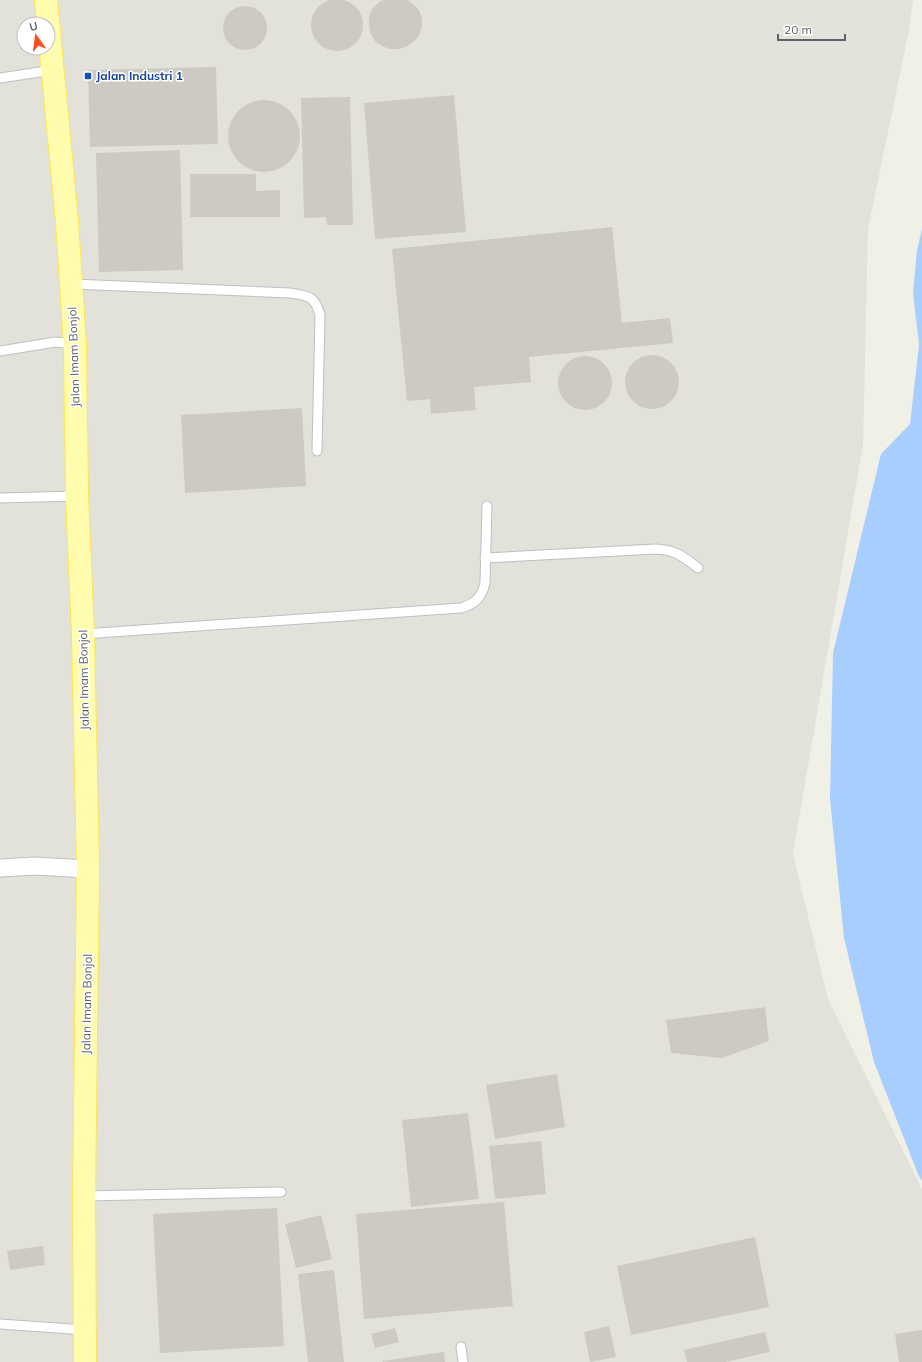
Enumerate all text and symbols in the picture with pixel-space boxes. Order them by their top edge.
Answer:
north arrow [16,16,56,56]
scale bar [778,16,845,42]
text: U [28,19,39,34]
text: 20 m [784,22,812,37]
place label: Jalan Industri 1 [96,68,183,83]
marker: Jalan Industri 1 [83,71,93,81]
street label: Jalan Imam Bonjol [64,307,83,407]
street label: Jalan Imam Bonjol [75,630,92,730]
street label: Jalan Imam Bonjol [78,954,95,1054]

